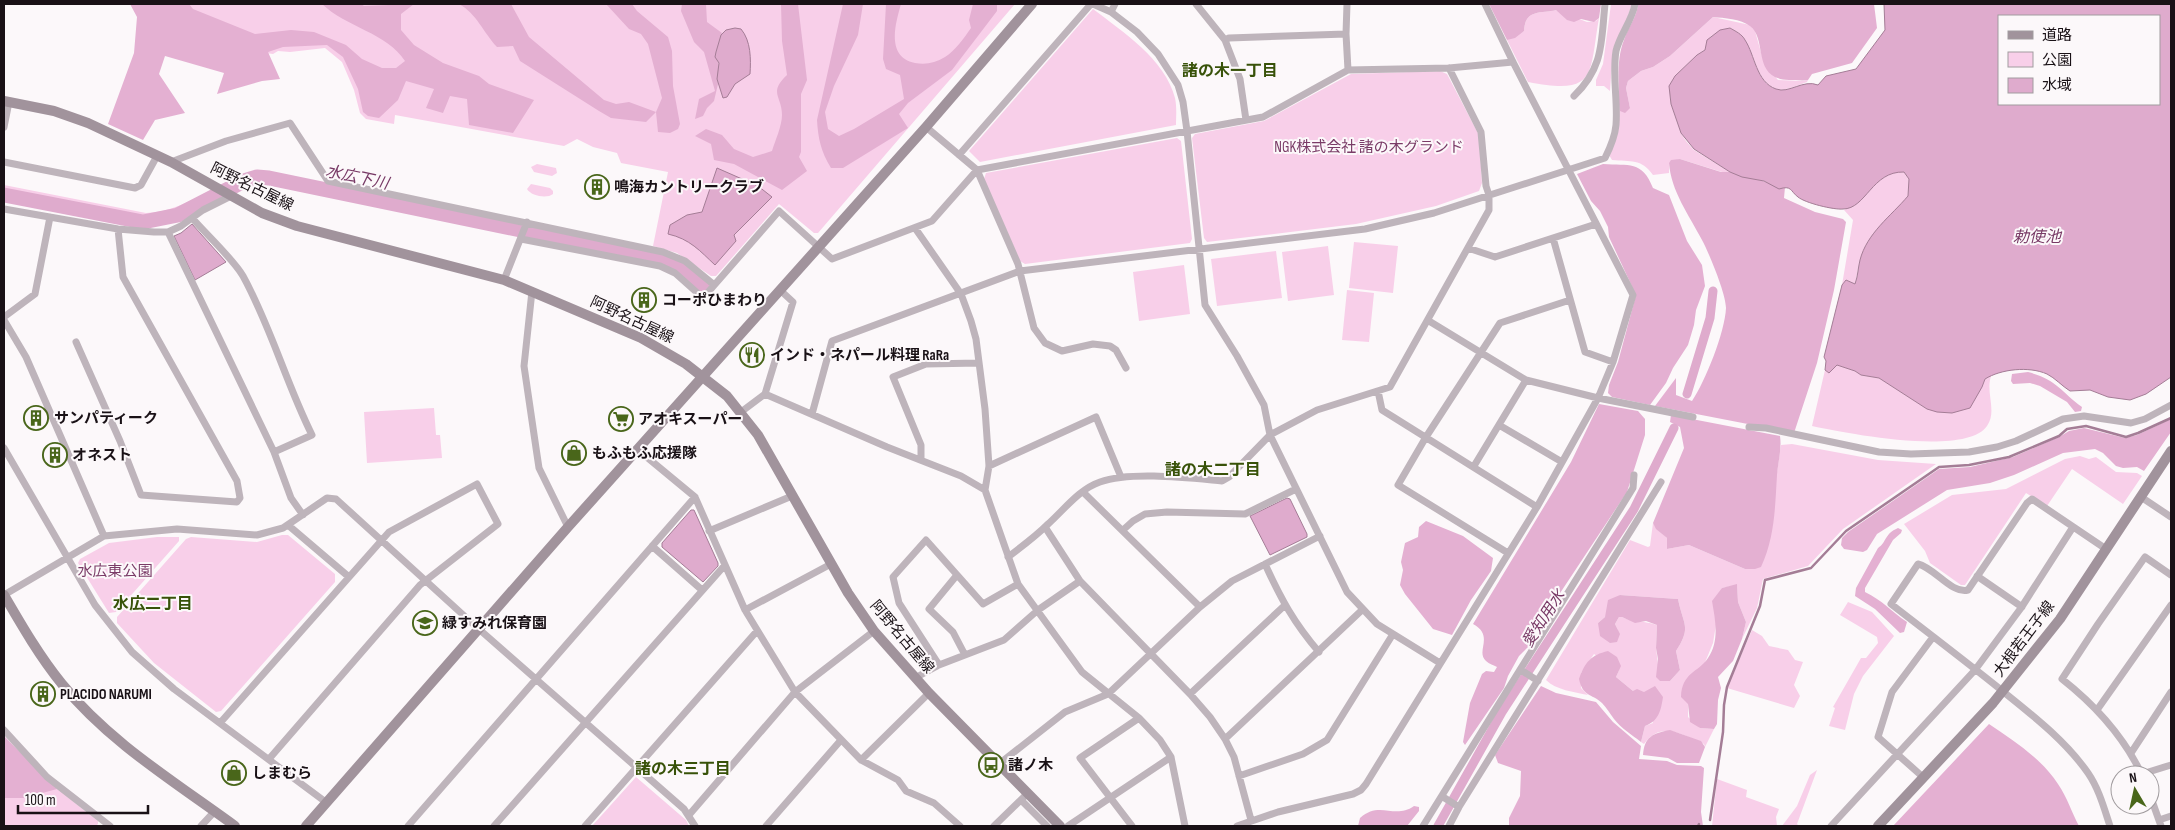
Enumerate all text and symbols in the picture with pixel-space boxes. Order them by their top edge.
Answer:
legend [1998,15,2160,105]
text: 道路 [2042,26,2072,45]
text: 公園 [2042,51,2072,70]
district label: 諸の木一丁目 [1182,62,1278,81]
text: 水域 [2042,76,2072,95]
park label: NGK株式会社 諸の木グランド [1274,138,1464,157]
street label: 阿野名古屋線 [207,159,297,215]
water label: 水広下川 [324,162,392,194]
building icon: 鳴海カントリークラブ [584,174,610,200]
place label: 鳴海カントリークラブ [614,178,764,197]
water label: 勅使池 [2013,228,2063,247]
building icon: コーポひまわり [631,287,657,313]
place label: コーポひまわり [662,291,767,310]
street label: 阿野名古屋線 [587,292,677,348]
restaurant icon: インド・ネパール料理 RaRa [739,342,765,368]
place label: インド・ネパール料理 RaRa [770,346,949,365]
building icon: サンパティーク [23,405,49,431]
supermarket icon: アオキスーパー [608,406,634,432]
place label: サンパティーク [54,409,158,428]
place label: アオキスーパー [638,410,742,429]
shop icon: もふもふ応援隊 [561,440,587,466]
building icon: オネスト [42,442,68,468]
place label: もふもふ応援隊 [592,444,697,463]
place label: オネスト [72,446,132,465]
district label: 諸の木二丁目 [1165,461,1261,480]
park label: 水広東公園 [77,562,153,581]
water label: 愛知用水 [1519,585,1570,651]
district label: 水広二丁目 [113,595,193,614]
street label: 阿野名古屋線 [866,596,938,678]
street label: 大根若王子線 [1989,597,2059,681]
school or university icon: 緑すみれ保育園 [412,610,438,636]
place label: 緑すみれ保育園 [442,614,547,633]
building icon: PLACIDO NARUMI [30,681,56,707]
place label: PLACIDO NARUMI [60,685,152,704]
bus stop icon: 諸ノ木 [978,752,1004,778]
place label: 諸ノ木 [1008,756,1053,775]
shop icon: しまむら [221,760,247,786]
district label: 諸の木三丁目 [635,760,731,779]
place label: しまむら [252,764,312,783]
north arrow [2110,765,2160,815]
text: N [2128,769,2138,787]
scale bar [18,782,148,814]
text: 100 m [25,791,56,810]

